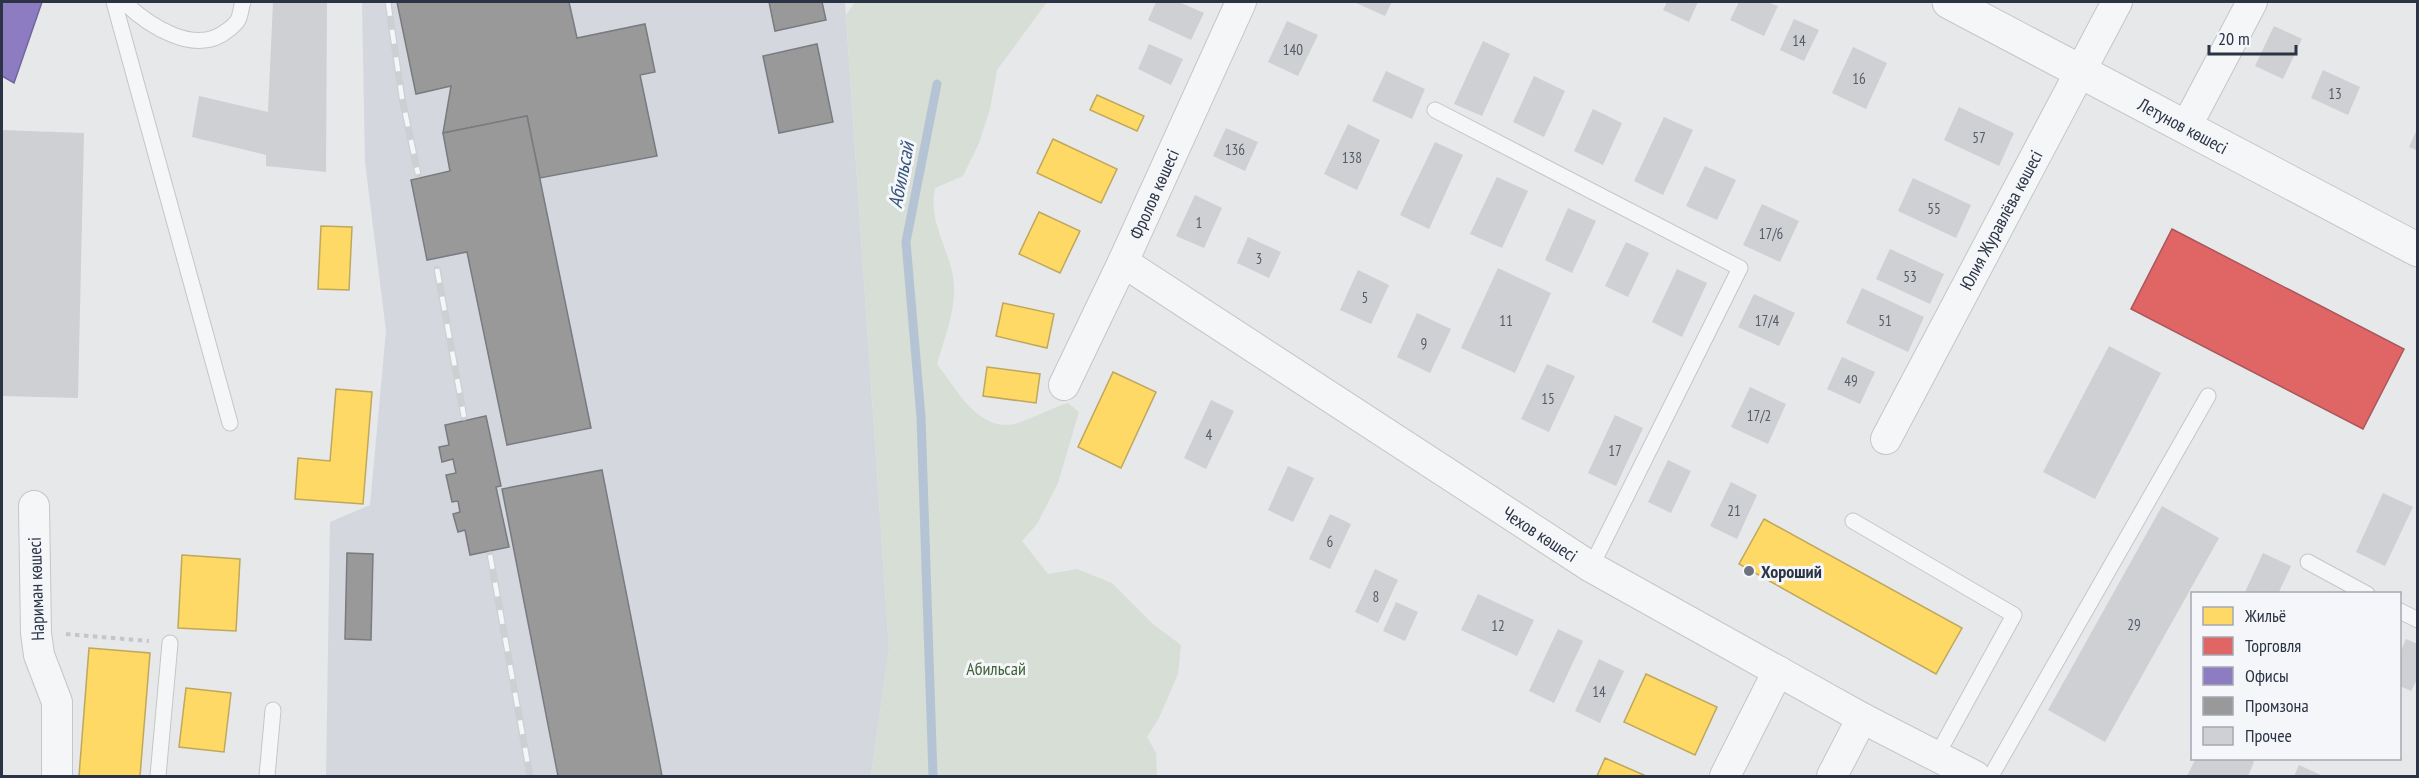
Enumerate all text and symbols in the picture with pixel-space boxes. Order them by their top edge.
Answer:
scale bar [2209,18,2296,56]
text: 20 m [2218,27,2250,50]
house number: 14 [1792,31,1806,50]
house number: 140 [1283,40,1303,59]
house number: 16 [1852,69,1866,88]
house number: 13 [2328,84,2342,103]
street label: Летунов көшесі [2133,92,2232,159]
house number: 57 [1972,128,1986,147]
water label: Абильсай [882,138,921,210]
house number: 136 [1225,140,1245,159]
street label: Фролов көшесі [1124,145,1184,243]
street label: Юлия Журавлёва көшесі [1954,146,2048,294]
house number: 138 [1342,148,1362,167]
house number: 55 [1927,199,1941,218]
house number: 1 [1196,213,1202,232]
house number: 17/6 [1759,224,1784,243]
house number: 3 [1256,249,1262,268]
house number: 53 [1903,267,1917,286]
house number: 5 [1362,288,1368,307]
house number: 11 [1499,311,1513,330]
house number: 17/4 [1755,311,1780,330]
house number: 51 [1878,311,1892,330]
house number: 9 [1421,334,1427,353]
house number: 49 [1844,371,1858,390]
house number: 15 [1541,389,1555,408]
house number: 17/2 [1747,406,1771,425]
house number: 4 [1206,425,1213,444]
house number: 17 [1608,441,1622,460]
street label: Чехов көшесі [1498,501,1582,567]
house number: 21 [1727,501,1741,520]
house number: 6 [1327,532,1334,551]
street label: Нариман көшесі [23,537,49,641]
place label: Хороший [1761,560,1822,583]
marker: Хороший [1742,564,1756,578]
house number: 8 [1373,587,1379,606]
legend [2191,592,2401,760]
text: Жильё [2244,604,2286,627]
house number: 29 [2127,615,2141,634]
house number: 12 [1491,616,1505,635]
text: Торговля [2245,634,2301,657]
park label: Абильсай [966,657,1026,680]
text: Офисы [2245,664,2289,687]
house number: 14 [1592,682,1606,701]
text: Промзона [2245,694,2309,717]
text: Прочее [2245,724,2292,747]

